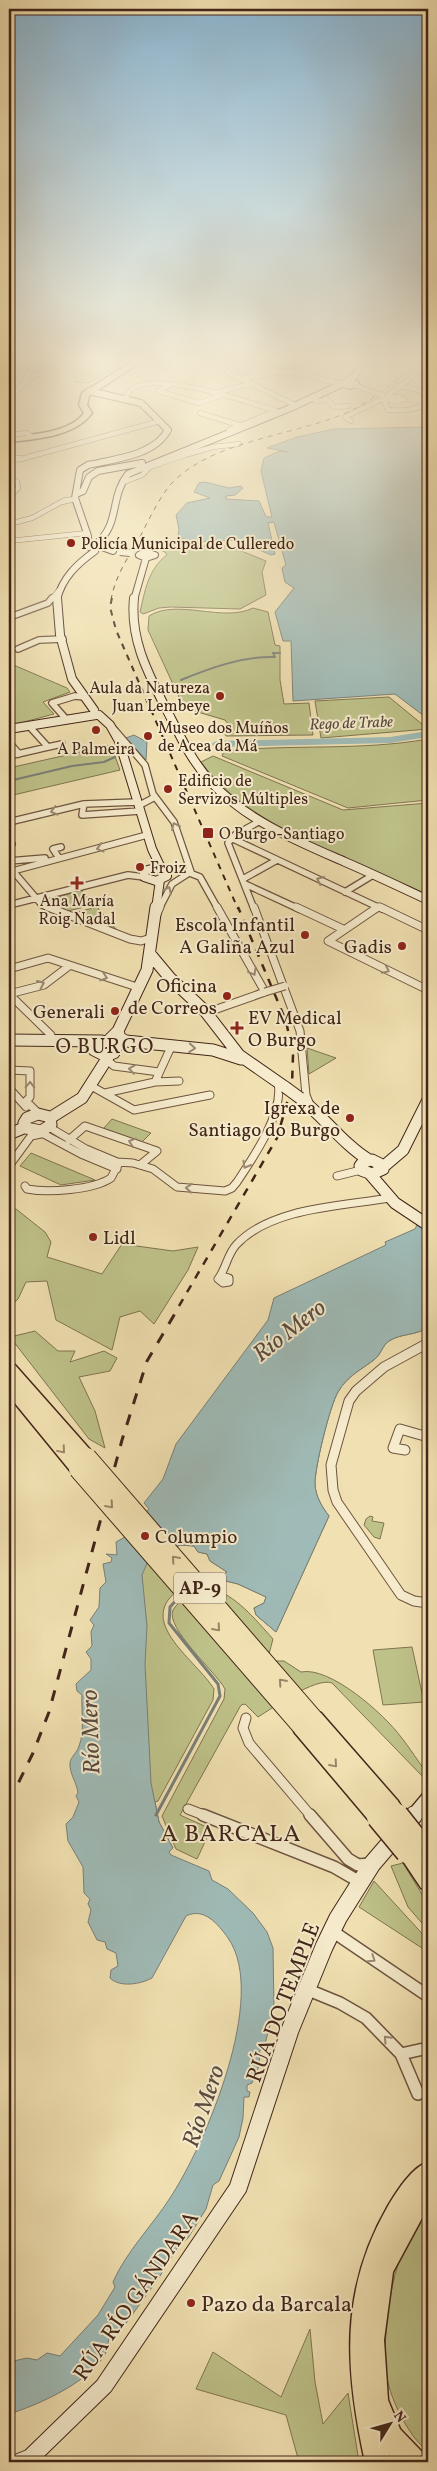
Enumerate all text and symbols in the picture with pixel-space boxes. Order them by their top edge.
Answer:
place label: Policía Municipal de Culleredo [81,534,294,556]
marker: Policía Municipal de Culleredo [65,537,77,549]
place label: Aula da Natureza Juan Lembeye [89,678,210,718]
marker: Aula da Natureza Juan Lembeye [214,690,226,702]
water label: Rego de Trabe [309,712,393,736]
place label: Museo dos Muíños de Acea da Má [158,718,289,758]
marker: A Palmeira [90,724,102,736]
marker: Museo dos Muíños de Acea da Má [142,730,154,742]
place label: A Palmeira [57,739,135,761]
place label: Edificio de Servizos Múltiples [178,771,308,811]
marker: Edificio de Servizos Múltiples [162,783,174,795]
one-way arrow [50,805,59,816]
one-way arrow [171,822,182,831]
place label: O Burgo-Santiago [219,824,344,846]
marker: O Burgo-Santiago [201,826,215,840]
one-way arrow [97,842,105,852]
place label: Froiz [150,858,187,880]
marker: Froiz [134,861,146,873]
one-way arrow [316,876,325,886]
marker: Ana María Roig Nadal [71,877,83,889]
one-way arrow [162,886,172,895]
place label: Ana María Roig Nadal [39,891,116,931]
place label: Escola Infantil A Galiña Azul [175,913,295,961]
marker: Escola Infantil A Galiña Azul [299,929,311,941]
place label: Gadis [344,935,392,961]
marker: Gadis [396,940,408,952]
one-way arrow [381,963,390,974]
one-way arrow [247,966,257,975]
one-way arrow [100,971,108,981]
place label: Oficina de Correos [128,974,217,1022]
one-way arrow [36,980,45,991]
marker: Oficina de Correos [221,990,233,1002]
place label: Generali [33,1000,105,1026]
marker: Generali [109,1005,121,1017]
place label: EV Medical O Burgo [248,1006,342,1054]
marker: EV Medical O Burgo [230,1021,244,1035]
district label: O BURGO [56,1033,154,1062]
one-way arrow [188,1043,196,1054]
one-way arrow [128,1064,136,1074]
one-way arrow [25,1081,35,1089]
place label: Igrexa de Santiago do Burgo [188,1096,340,1144]
marker: Igrexa de Santiago do Burgo [344,1112,356,1124]
one-way arrow [128,1138,136,1148]
one-way arrow [243,1160,253,1169]
one-way arrow [185,1183,193,1194]
place label: Lidl [103,1226,136,1252]
marker: Lidl [87,1231,99,1243]
water label: Río Mero [246,1292,334,1371]
one-way arrow [57,1444,66,1453]
one-way arrow [104,1500,113,1509]
place label: Columpio [155,1525,237,1551]
marker: Columpio [139,1530,151,1542]
one-way arrow [172,1556,181,1565]
road number: AP-9 [174,1572,226,1604]
one-way arrow [211,1623,220,1632]
one-way arrow [278,1678,287,1687]
water label: Río Mero [74,1689,110,1775]
one-way arrow [329,1759,338,1768]
district label: A BARCALA [161,1818,301,1852]
street label: RÚA DO TEMPLE [240,1918,329,2087]
one-way arrow [367,1952,376,1962]
one-way arrow [384,2036,393,2045]
water label: Río Mero [175,2061,235,2152]
street label: RÚA RÍO GÁNDARA [67,2205,207,2388]
place label: Pazo da Barcala [201,2290,352,2321]
marker: Pazo da Barcala [185,2297,197,2309]
north arrow [364,2398,414,2448]
text: N [389,2407,410,2427]

